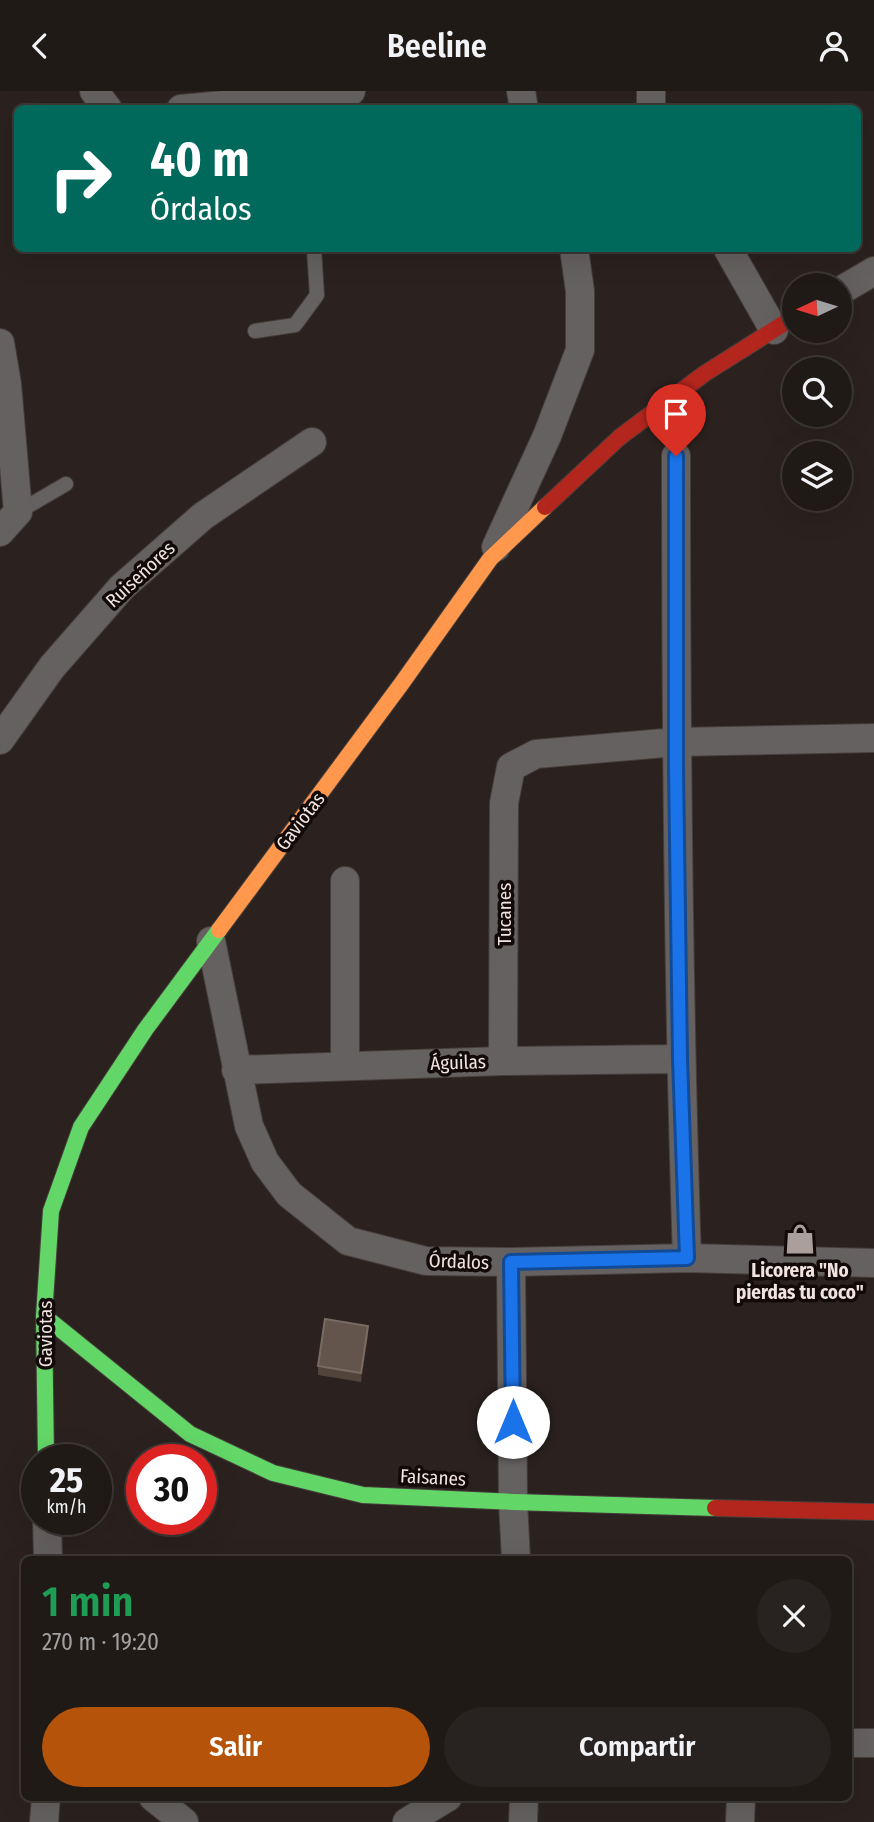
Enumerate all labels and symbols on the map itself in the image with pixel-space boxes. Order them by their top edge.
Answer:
north arrow [782,273,852,343]
pin [646,384,706,456]
street label: Ruiseñores [101,537,180,612]
street label: Gaviotas [271,788,330,855]
street label: Tucanes [493,883,516,945]
street label: Águilas [430,1050,486,1075]
shop icon: Licorera "No pierdas tu coco" [783,1222,817,1256]
street label: Órdalos [428,1249,490,1274]
place label: Licorera "No pierdas tu coco" [736,1259,864,1304]
street label: Gaviotas [34,1301,57,1367]
position arrow [476,1385,550,1459]
speed limit sign: 30 [126,1444,217,1535]
street label: Faisanes [399,1464,467,1491]

